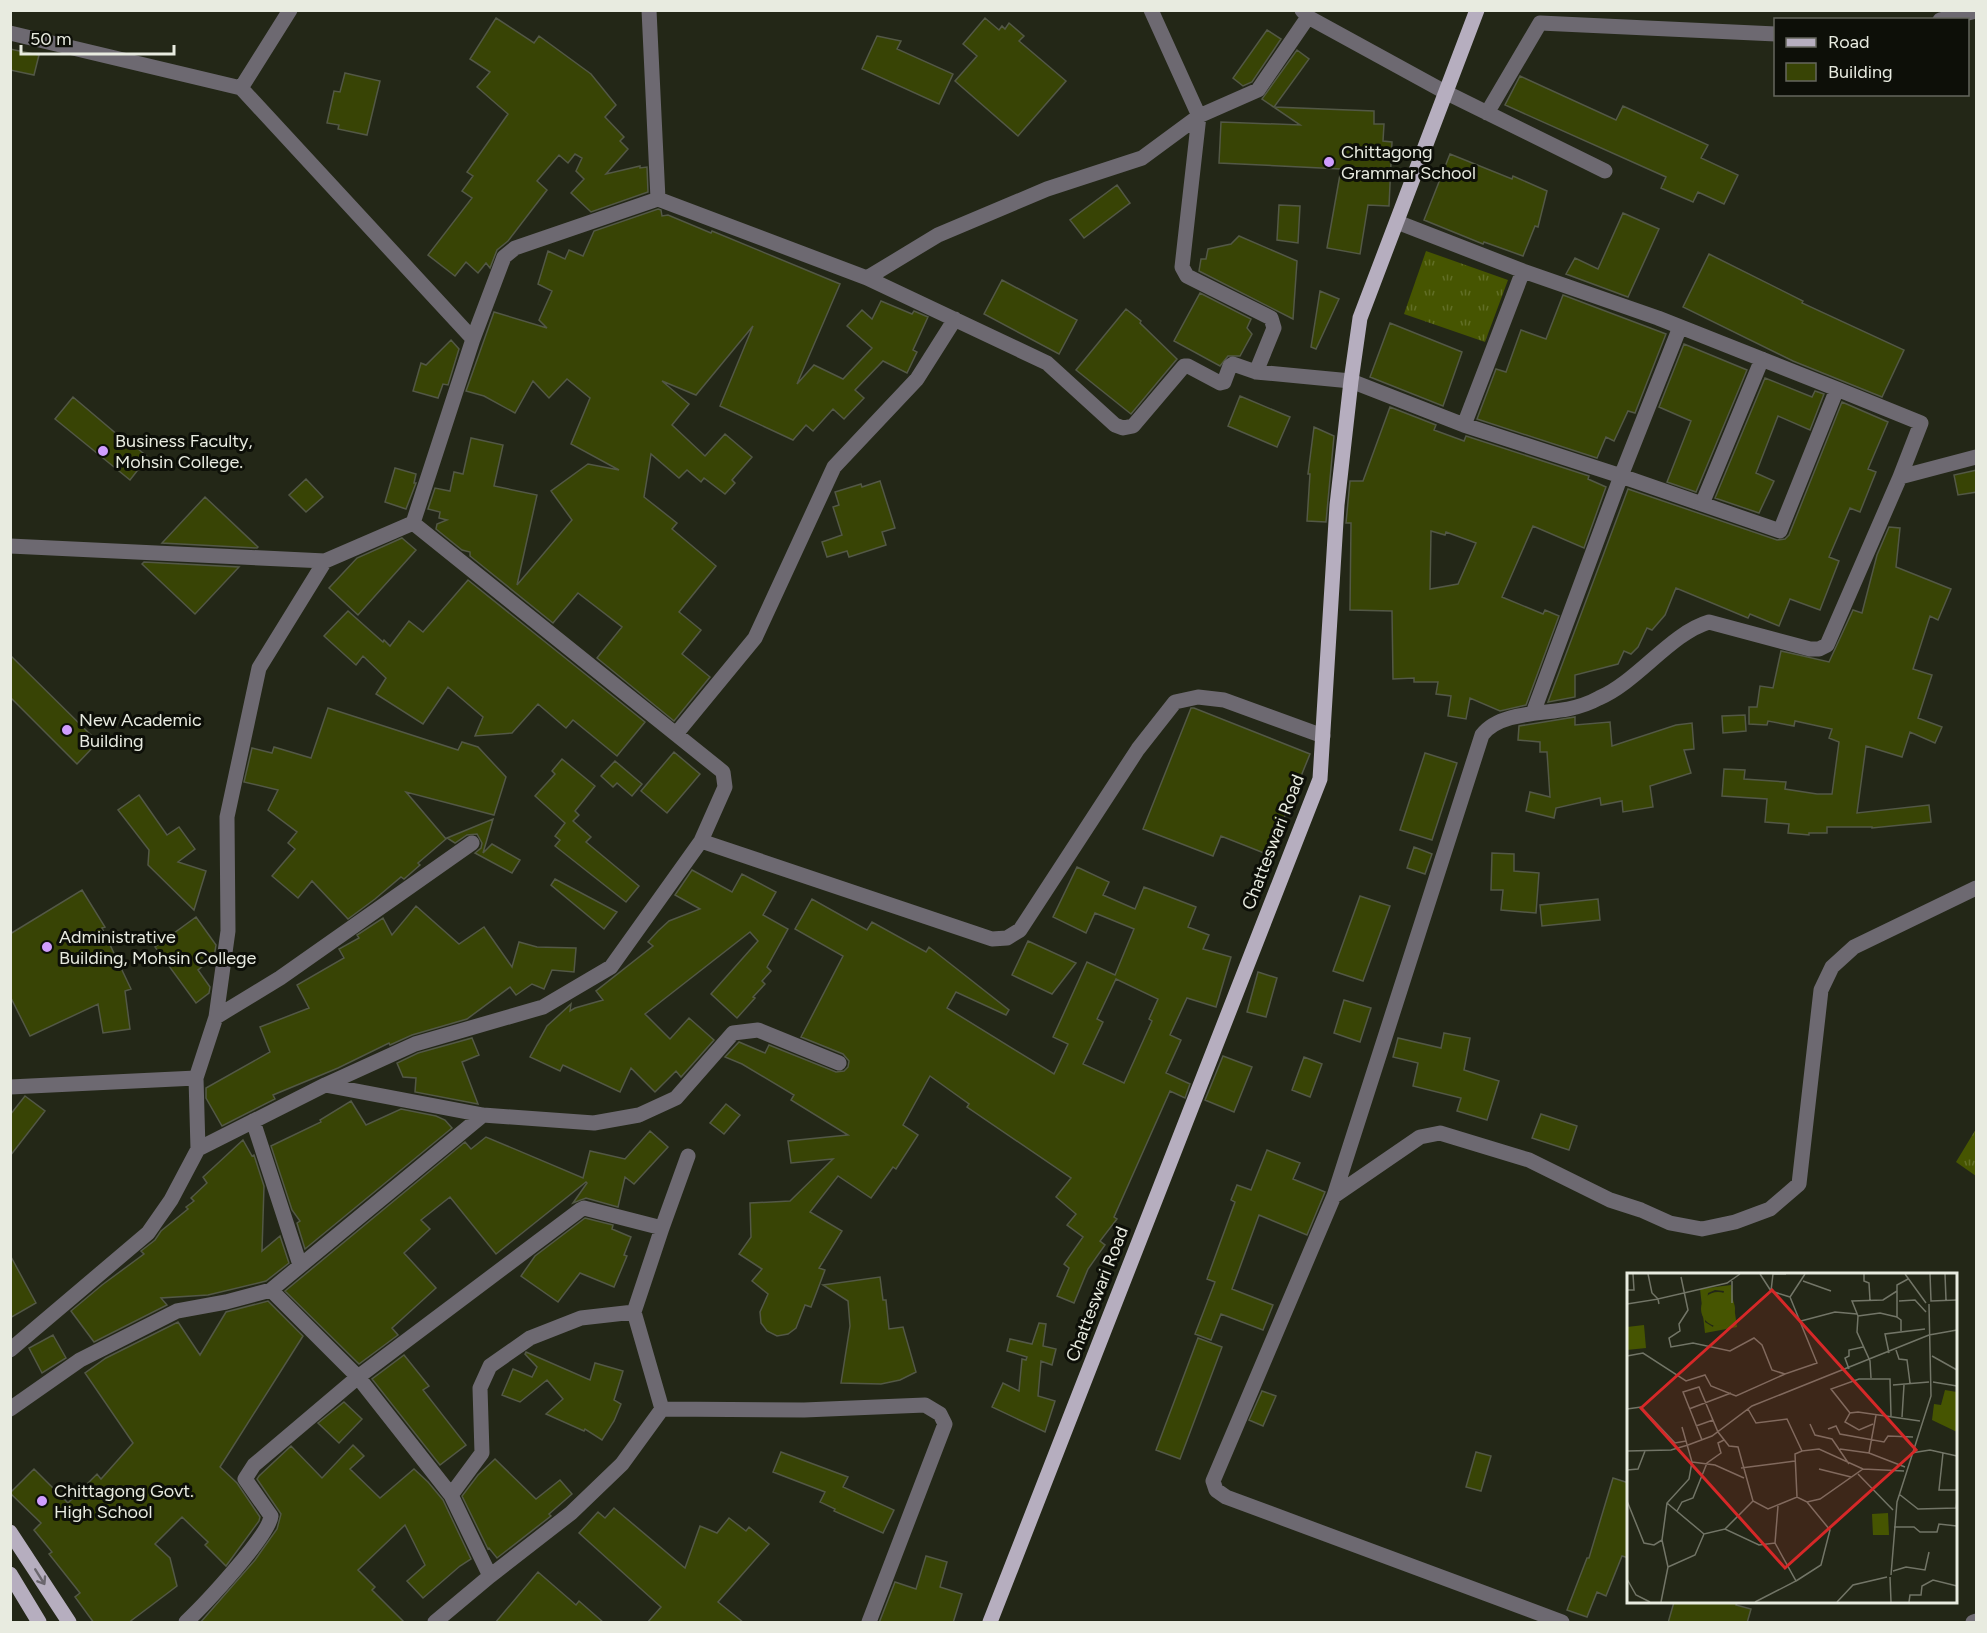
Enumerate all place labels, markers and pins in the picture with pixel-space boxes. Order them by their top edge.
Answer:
place label: Chittagong Grammar School [1341,141,1476,184]
marker: Chittagong Grammar School [1322,155,1336,169]
place label: Business Faculty, Mohsin College. [115,430,253,473]
marker: Business Faculty, Mohsin College. [96,444,110,458]
place label: New Academic Building [79,709,202,752]
marker: New Academic Building [60,723,74,737]
place label: Administrative Building, Mohsin College [59,926,257,969]
marker: Administrative Building, Mohsin College [40,940,54,954]
place label: Chittagong Govt. High School [54,1480,194,1523]
marker: Chittagong Govt. High School [35,1494,49,1508]

